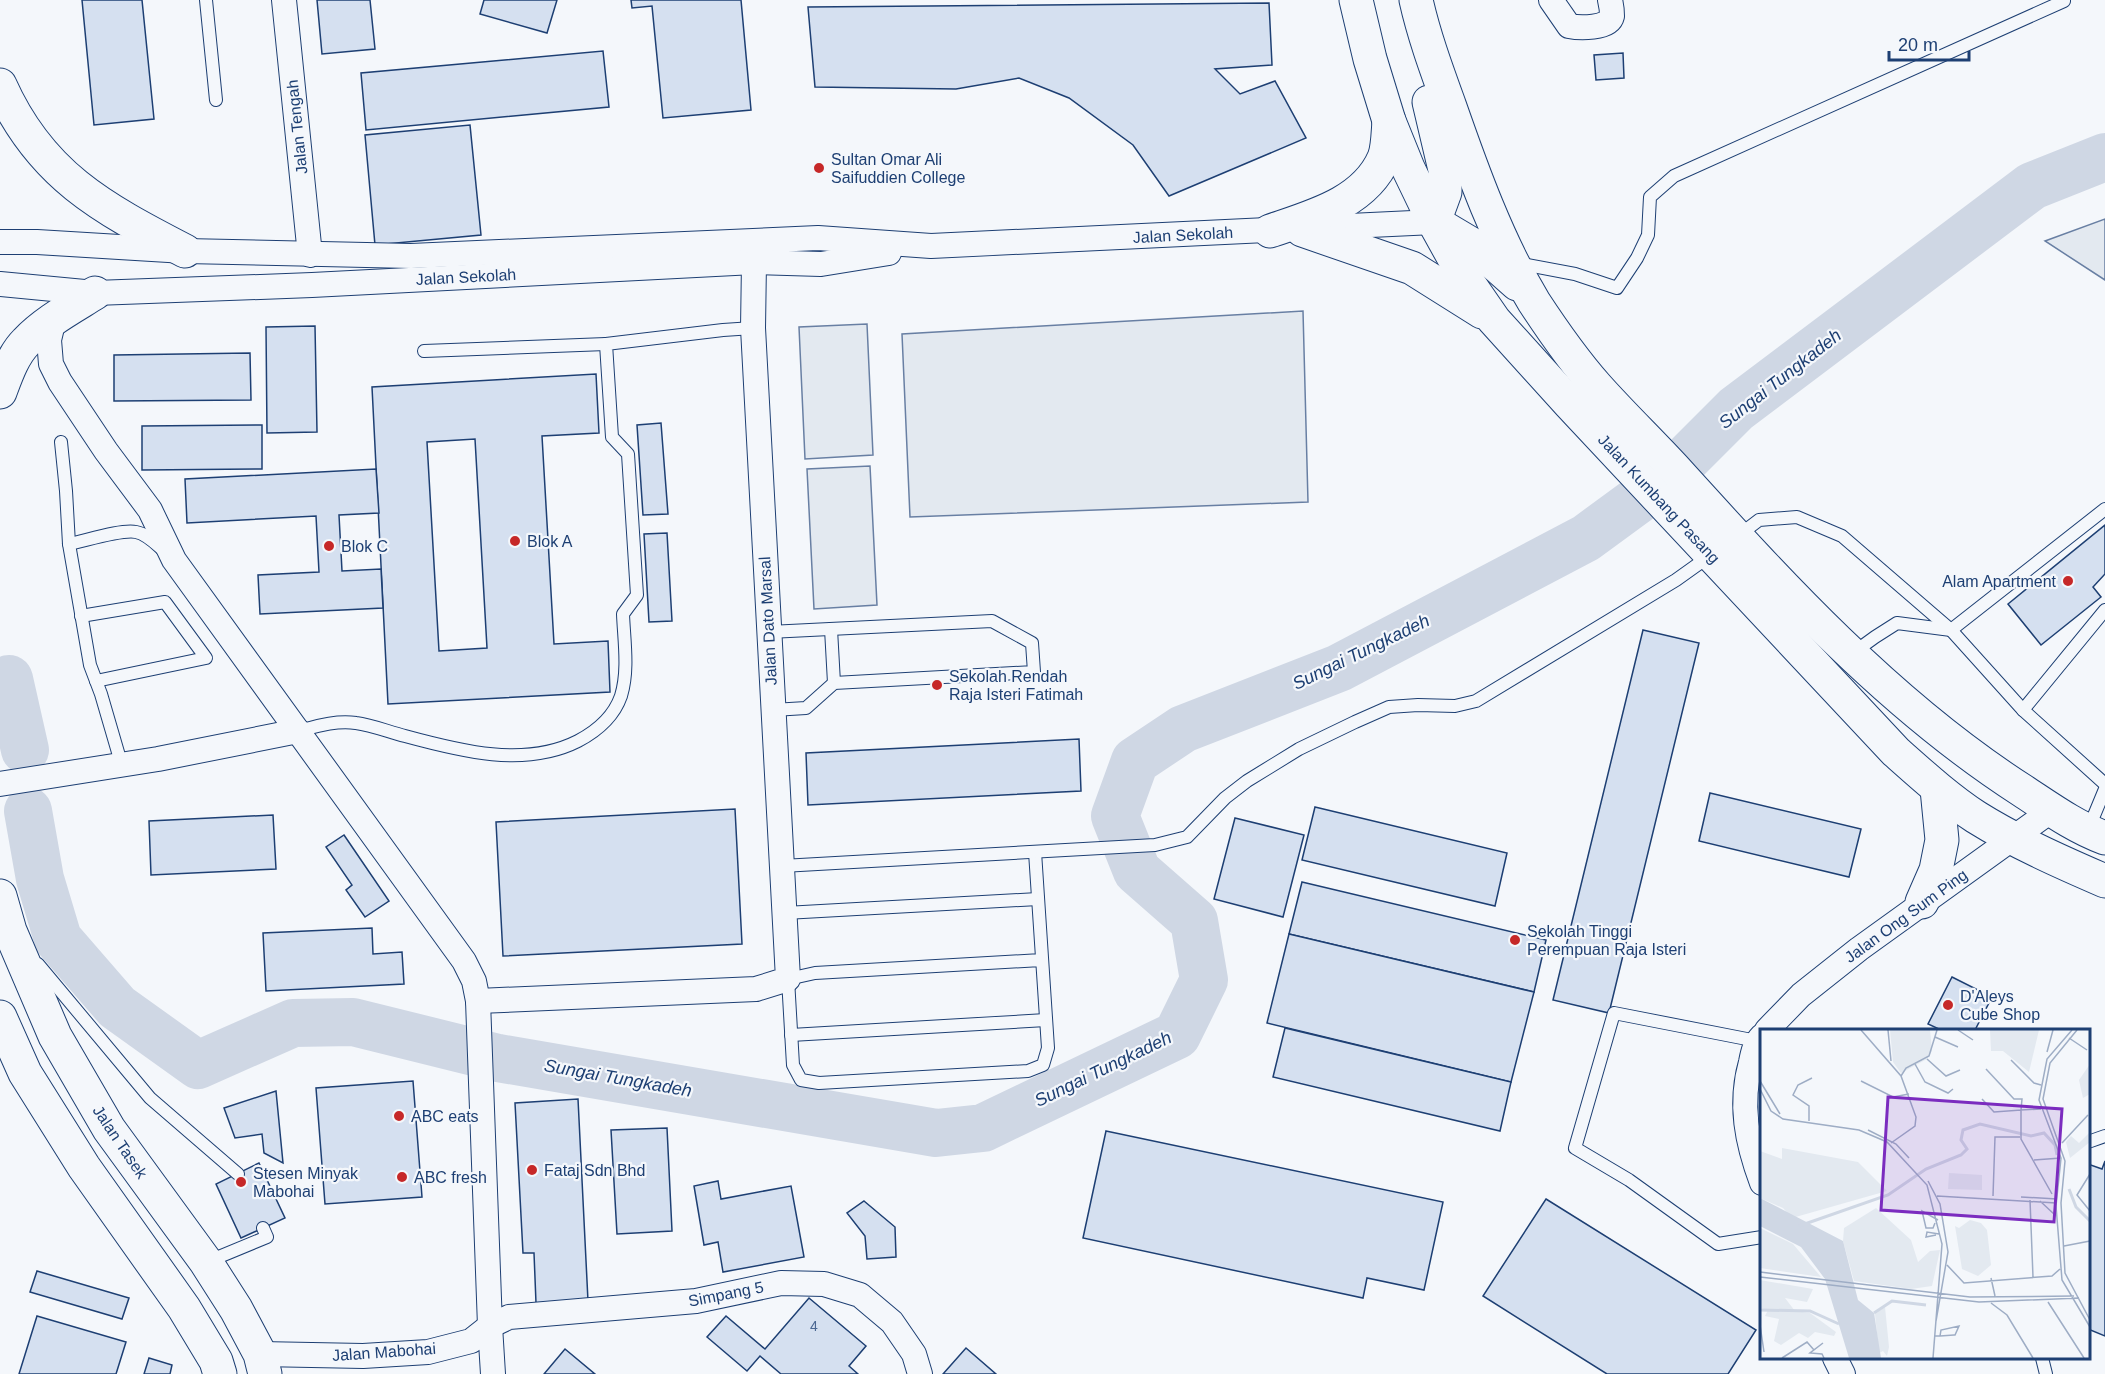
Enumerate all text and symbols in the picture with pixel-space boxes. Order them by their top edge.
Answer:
scale bar [1889,24,1968,62]
text: 20 m [1898,35,1938,55]
street label: Jalan Tengah [284,79,310,175]
place label: Sultan Omar Ali Saifuddien College [831,151,965,186]
marker: Sultan Omar Ali Saifuddien College [812,161,826,175]
street label: Jalan Sekolah [1132,224,1234,246]
street label: Jalan Sekolah [415,266,517,288]
water label: Sungai Tungkadeh [1715,325,1845,433]
street label: Jalan Kumbang Pasang [1595,431,1723,567]
place label: Blok A [527,533,573,550]
marker: Blok A [508,534,522,548]
place label: Blok C [341,538,388,555]
marker: Blok C [322,539,336,553]
street label: Jalan Dato Marsal [756,556,780,686]
place label: Alam Apartment [1942,573,2057,590]
marker: Alam Apartment [2061,574,2075,588]
water label: Sungai Tungkadeh [1289,610,1433,694]
place label: Sekolah Rendah Raja Isteri Fatimah [949,668,1083,703]
marker: Sekolah Rendah Raja Isteri Fatimah [930,678,944,692]
street label: Jalan Ong Sum Ping [1842,866,1970,966]
place label: Sekolah Tinggi Perempuan Raja Isteri [1527,923,1686,958]
marker: Sekolah Tinggi Perempuan Raja Isteri [1508,933,1522,947]
place label: D'Aleys Cube Shop [1960,988,2040,1023]
marker: D'Aleys Cube Shop [1941,998,1955,1012]
water label: Sungai Tungkadeh [1031,1027,1175,1111]
inset map [1760,1029,2090,1359]
water label: Sungai Tungkadeh [543,1055,693,1101]
street label: Jalan Tasek [89,1102,151,1182]
place label: ABC eats [411,1108,479,1125]
marker: ABC eats [392,1109,406,1123]
place label: Fataj Sdn Bhd [544,1162,645,1179]
marker: Fataj Sdn Bhd [525,1163,539,1177]
place label: Stesen Minyak Mabohai [253,1165,359,1200]
place label: ABC fresh [414,1169,487,1186]
marker: ABC fresh [395,1170,409,1184]
marker: Stesen Minyak Mabohai [234,1175,248,1189]
street label: Simpang 5 [687,1278,765,1310]
house number: 4 [810,1318,818,1334]
street label: Jalan Mabohai [331,1340,437,1364]

